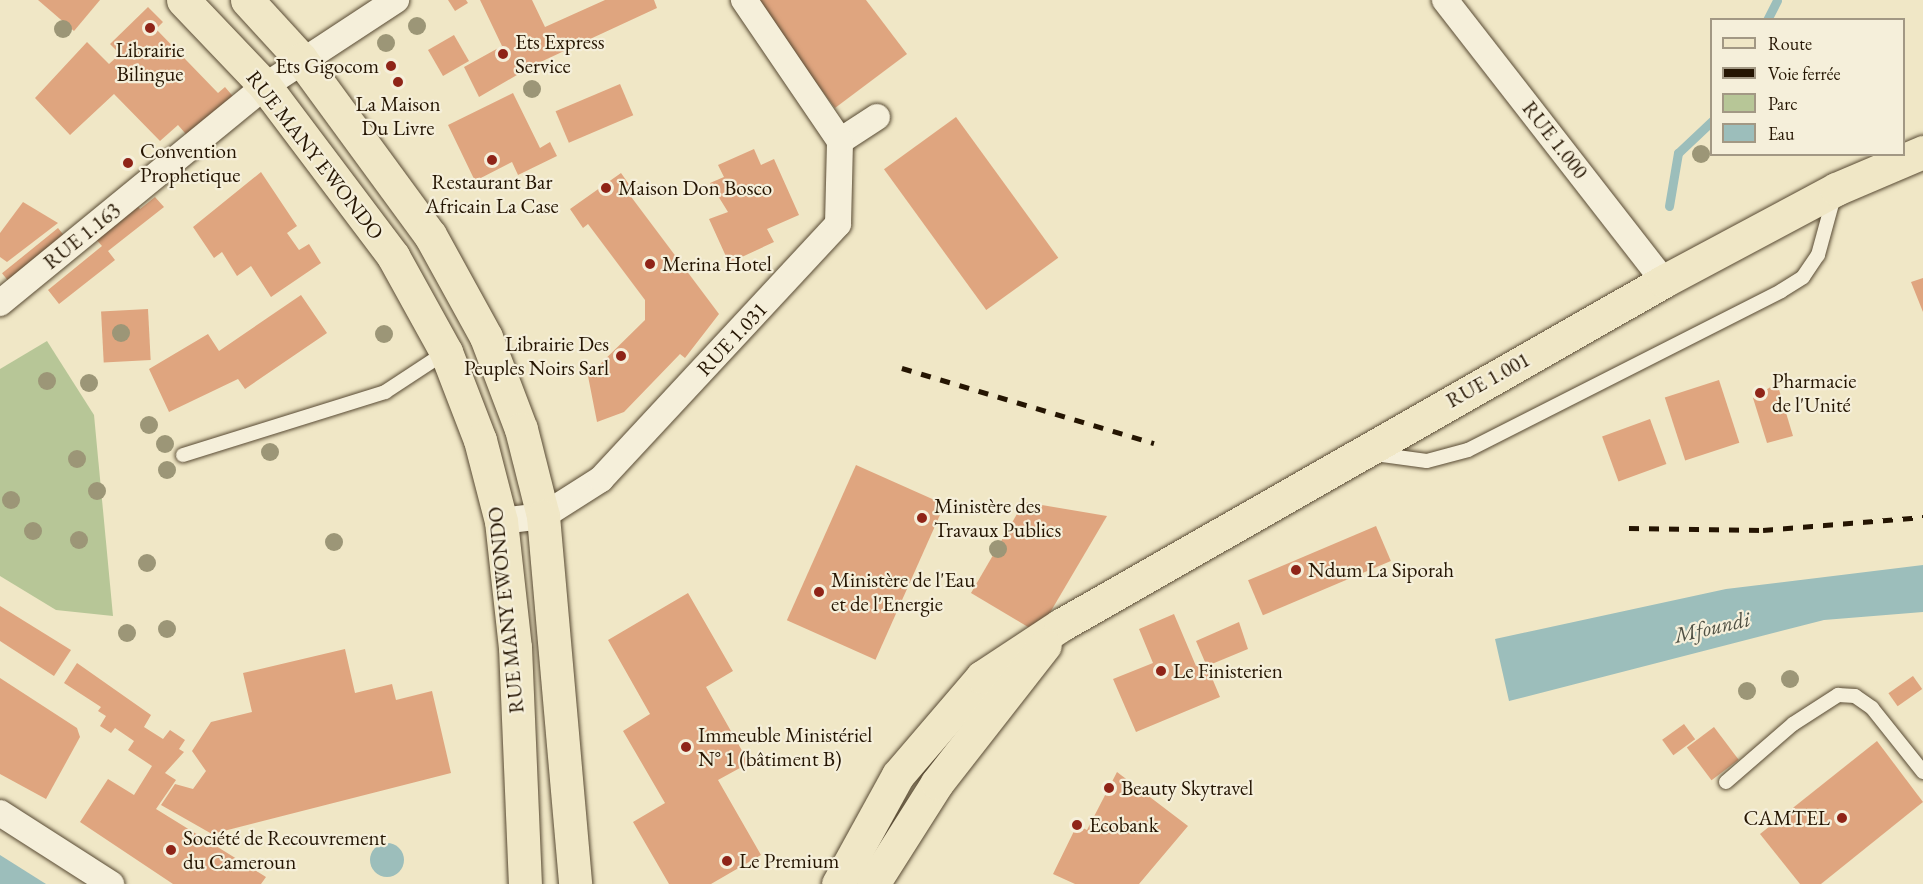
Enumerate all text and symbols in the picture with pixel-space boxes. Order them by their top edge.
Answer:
legend [1710,18,1905,156]
marker: Librairie Bilingue [143,21,157,35]
place label: Ets Express Service [515,29,605,79]
text: Route [1768,32,1812,55]
place label: Librairie Bilingue [115,37,185,87]
marker: Ets Express Service [496,47,510,61]
place label: Ets Gigocom [275,53,379,79]
marker: Ets Gigocom [384,59,398,73]
text: Voie ferrée [1768,62,1840,85]
street label: RUE MANY EWONDO [241,65,389,245]
marker: La Maison Du Livre [391,75,405,89]
place label: La Maison Du Livre [355,91,441,141]
text: Parc [1768,92,1798,115]
street label: RUE 1.000 [1517,96,1593,184]
text: Eau [1768,122,1794,145]
place label: Convention Prophetique [140,138,241,188]
marker: Restaurant Bar Africain La Case [485,153,499,167]
marker: Convention Prophetique [121,156,135,170]
place label: Restaurant Bar Africain La Case [425,169,559,219]
place label: Maison Don Bosco [618,175,772,201]
marker: Maison Don Bosco [599,181,613,195]
street label: RUE 1.163 [38,197,126,275]
place label: Merina Hotel [662,251,772,277]
marker: Merina Hotel [643,257,657,271]
street label: RUE 1.031 [692,297,772,381]
place label: Librairie Des Peuples Noirs Sarl [464,331,609,381]
street label: RUE 1.001 [1442,347,1534,413]
marker: Librairie Des Peuples Noirs Sarl [614,349,628,363]
place label: Pharmacie de l'Unité [1772,368,1856,418]
marker: Pharmacie de l'Unité [1753,386,1767,400]
place label: Ministère des Travaux Publics [934,493,1061,543]
street label: RUE MANY EWONDO [483,505,529,715]
marker: Ministère des Travaux Publics [915,511,929,525]
place label: Ndum La Siporah [1308,557,1454,583]
marker: Ndum La Siporah [1289,563,1303,577]
place label: Ministère de l'Eau et de l'Energie [831,567,975,617]
marker: Ministère de l'Eau et de l'Energie [812,585,826,599]
water label: Mfoundi [1671,605,1753,649]
place label: Le Finisterien [1173,658,1283,684]
marker: Le Finisterien [1154,664,1168,678]
place label: Immeuble Ministériel N° 1 (bâtiment B) [698,722,872,772]
marker: Immeuble Ministériel N° 1 (bâtiment B) [679,740,693,754]
place label: Beauty Skytravel [1121,775,1253,801]
marker: Beauty Skytravel [1102,781,1116,795]
place label: CAMTEL [1743,805,1830,831]
marker: CAMTEL [1835,811,1849,825]
place label: Ecobank [1089,812,1159,838]
marker: Ecobank [1070,818,1084,832]
place label: Société de Recouvrement du Cameroun [183,825,386,875]
marker: Société de Recouvrement du Cameroun [164,843,178,857]
place label: Le Premium [739,848,839,874]
marker: Le Premium [720,854,734,868]

